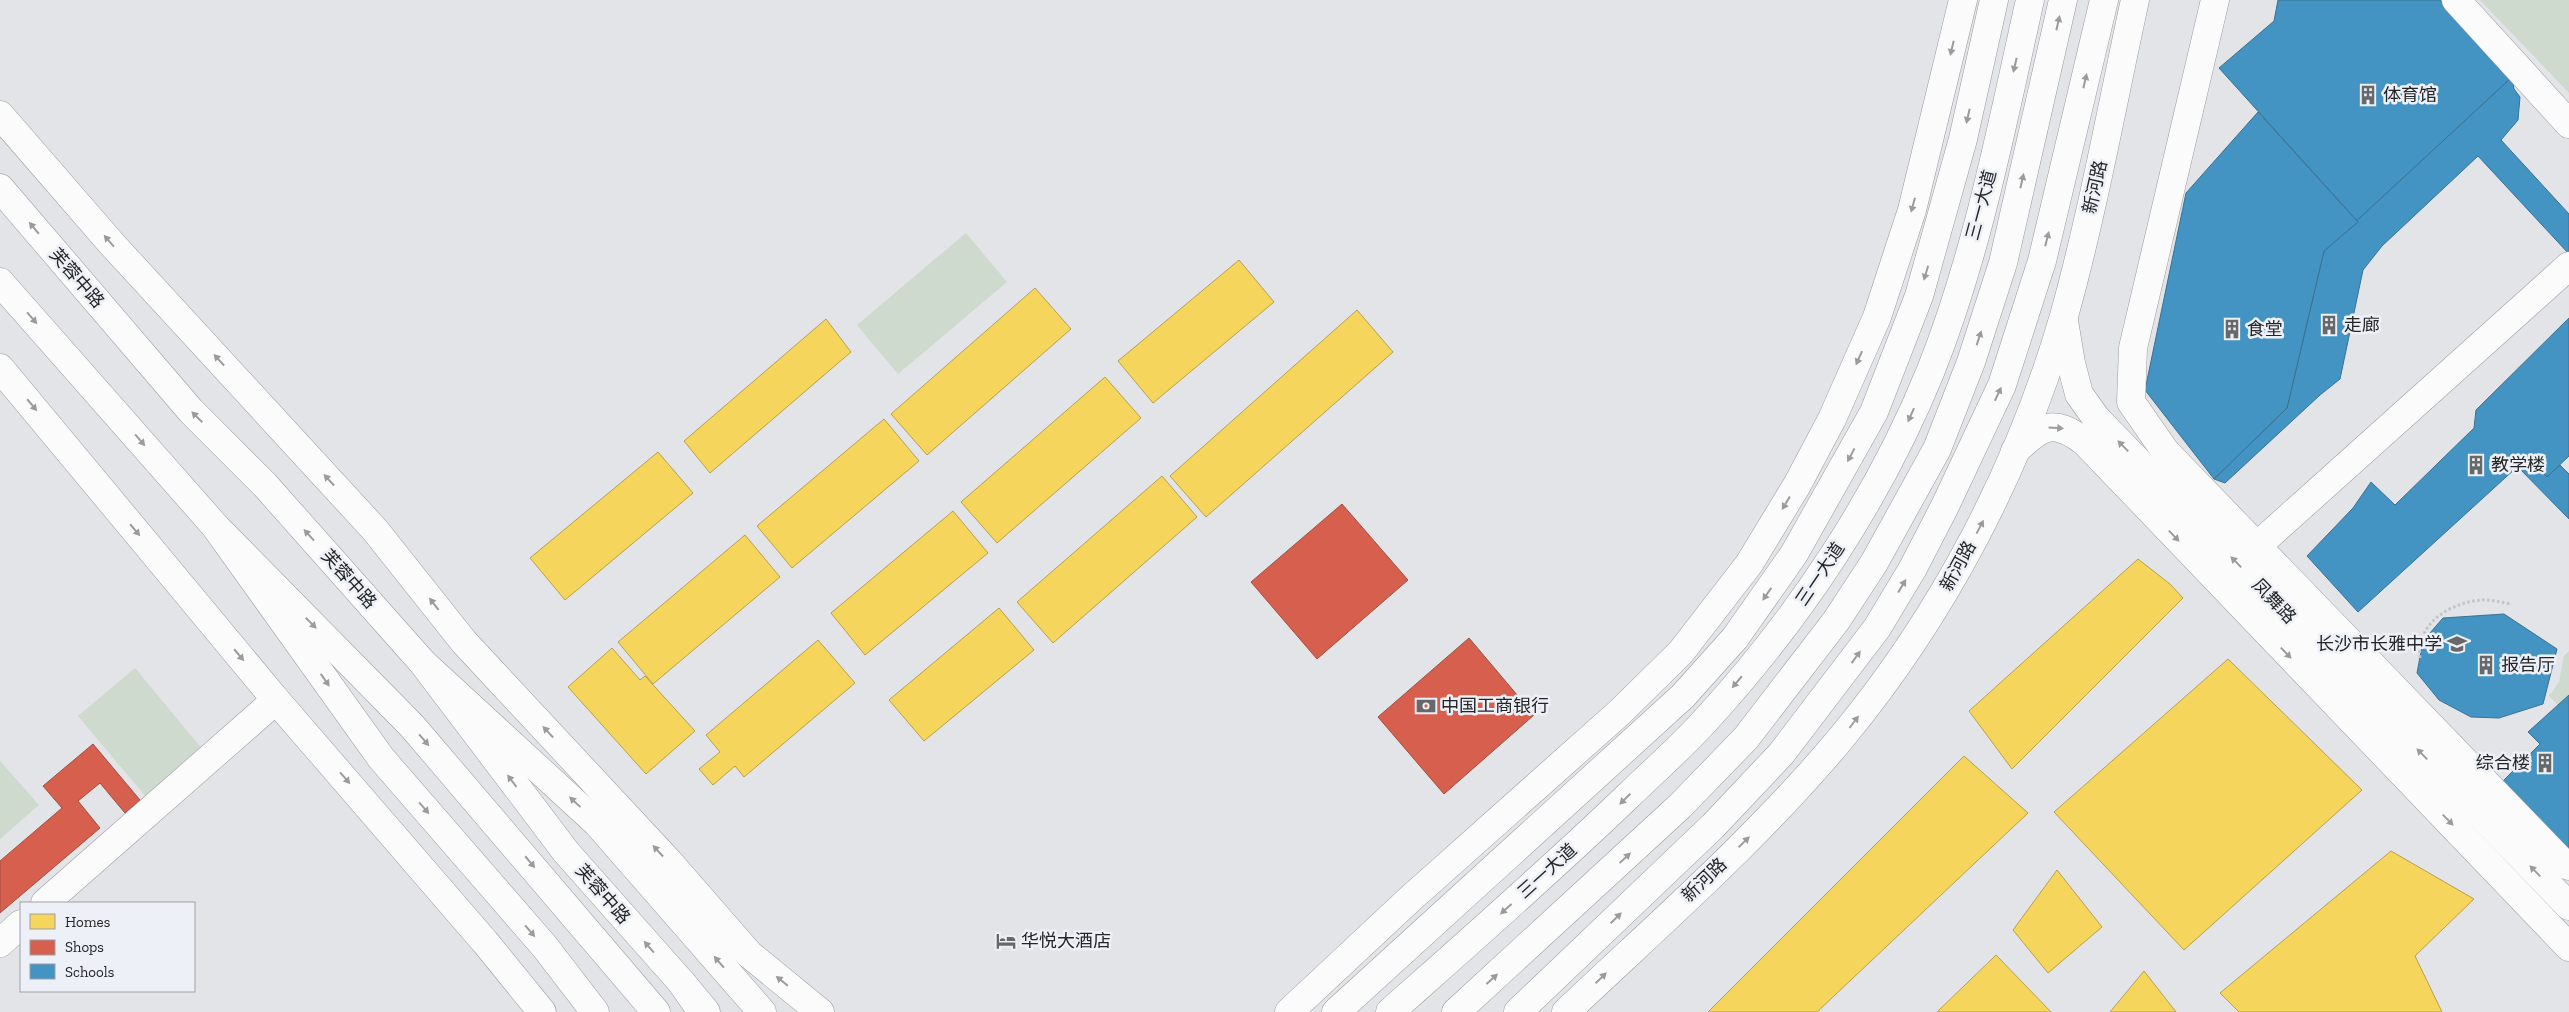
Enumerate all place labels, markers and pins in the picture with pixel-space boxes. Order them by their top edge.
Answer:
building icon: 体育馆 [2357,84,2379,106]
place label: 体育馆 [2383,84,2437,106]
building icon: 走廊 [2318,314,2340,336]
place label: 走廊 [2344,314,2380,336]
building icon: 食堂 [2221,318,2243,340]
place label: 食堂 [2247,318,2283,340]
building icon: 教学楼 [2465,454,2487,476]
place label: 教学楼 [2491,454,2545,476]
place label: 长沙市长雅中学 [2316,633,2442,655]
school or university icon: 长沙市长雅中学 [2446,633,2468,655]
building icon: 报告厅 [2475,654,2497,676]
place label: 报告厅 [2501,654,2555,676]
bank icon: 中国工商银行 [1415,695,1437,717]
place label: 中国工商银行 [1441,695,1549,717]
place label: 综合楼 [2476,752,2530,774]
building icon: 综合楼 [2534,752,2556,774]
hotel icon: 华悦大酒店 [995,930,1017,952]
place label: 华悦大酒店 [1021,930,1111,952]

